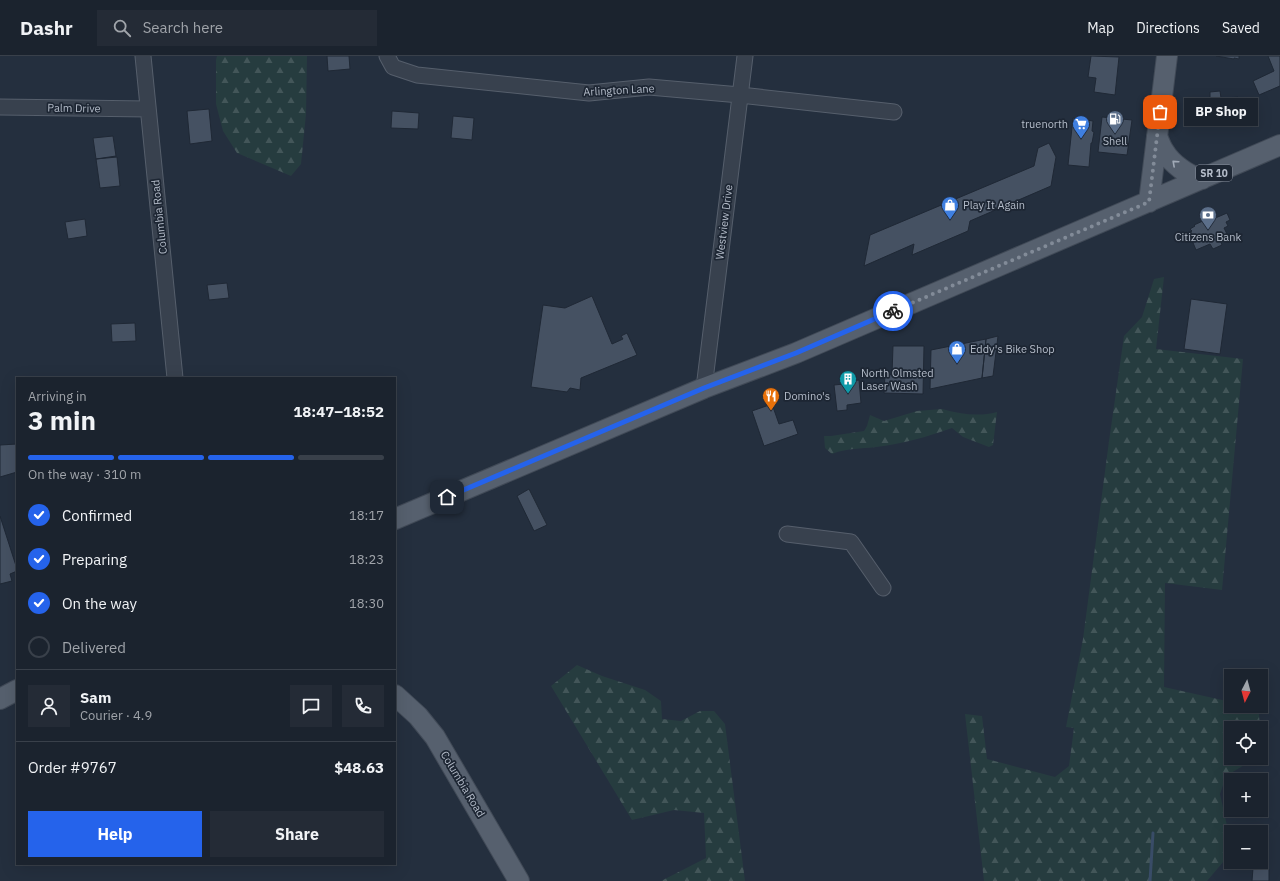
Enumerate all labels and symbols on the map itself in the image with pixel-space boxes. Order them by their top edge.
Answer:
street label: Arlington Lane [583,81,655,99]
pin [1143,95,1177,129]
callout: BP Shop [1184,98,1258,126]
street label: Palm Drive [47,101,101,115]
fuel station icon: Shell [1105,109,1125,134]
supermarket icon: truenorth [1071,114,1091,139]
place label: truenorth [1021,117,1068,131]
place label: Shell [1103,134,1127,148]
one-way arrow [1172,160,1179,167]
road number: SR 10 [1196,165,1232,181]
street label: Columbia Road [148,179,170,255]
street label: Westview Drive [712,184,736,260]
shop icon: Play It Again [940,195,960,220]
place label: Play It Again [963,198,1025,212]
bank icon: Citizens Bank [1198,205,1218,230]
place label: Citizens Bank [1175,230,1241,244]
courier [873,291,913,331]
shop icon: Eddy's Bike Shop [947,339,967,364]
place label: Eddy's Bike Shop [970,342,1055,356]
place label: North Olmsted Laser Wash [861,366,934,393]
building icon: North Olmsted Laser Wash [838,369,858,394]
restaurant icon: Domino's [761,386,781,411]
place label: Domino's [784,389,830,403]
pin [430,480,464,514]
north arrow [1224,669,1268,713]
street label: Columbia Road [438,748,488,820]

